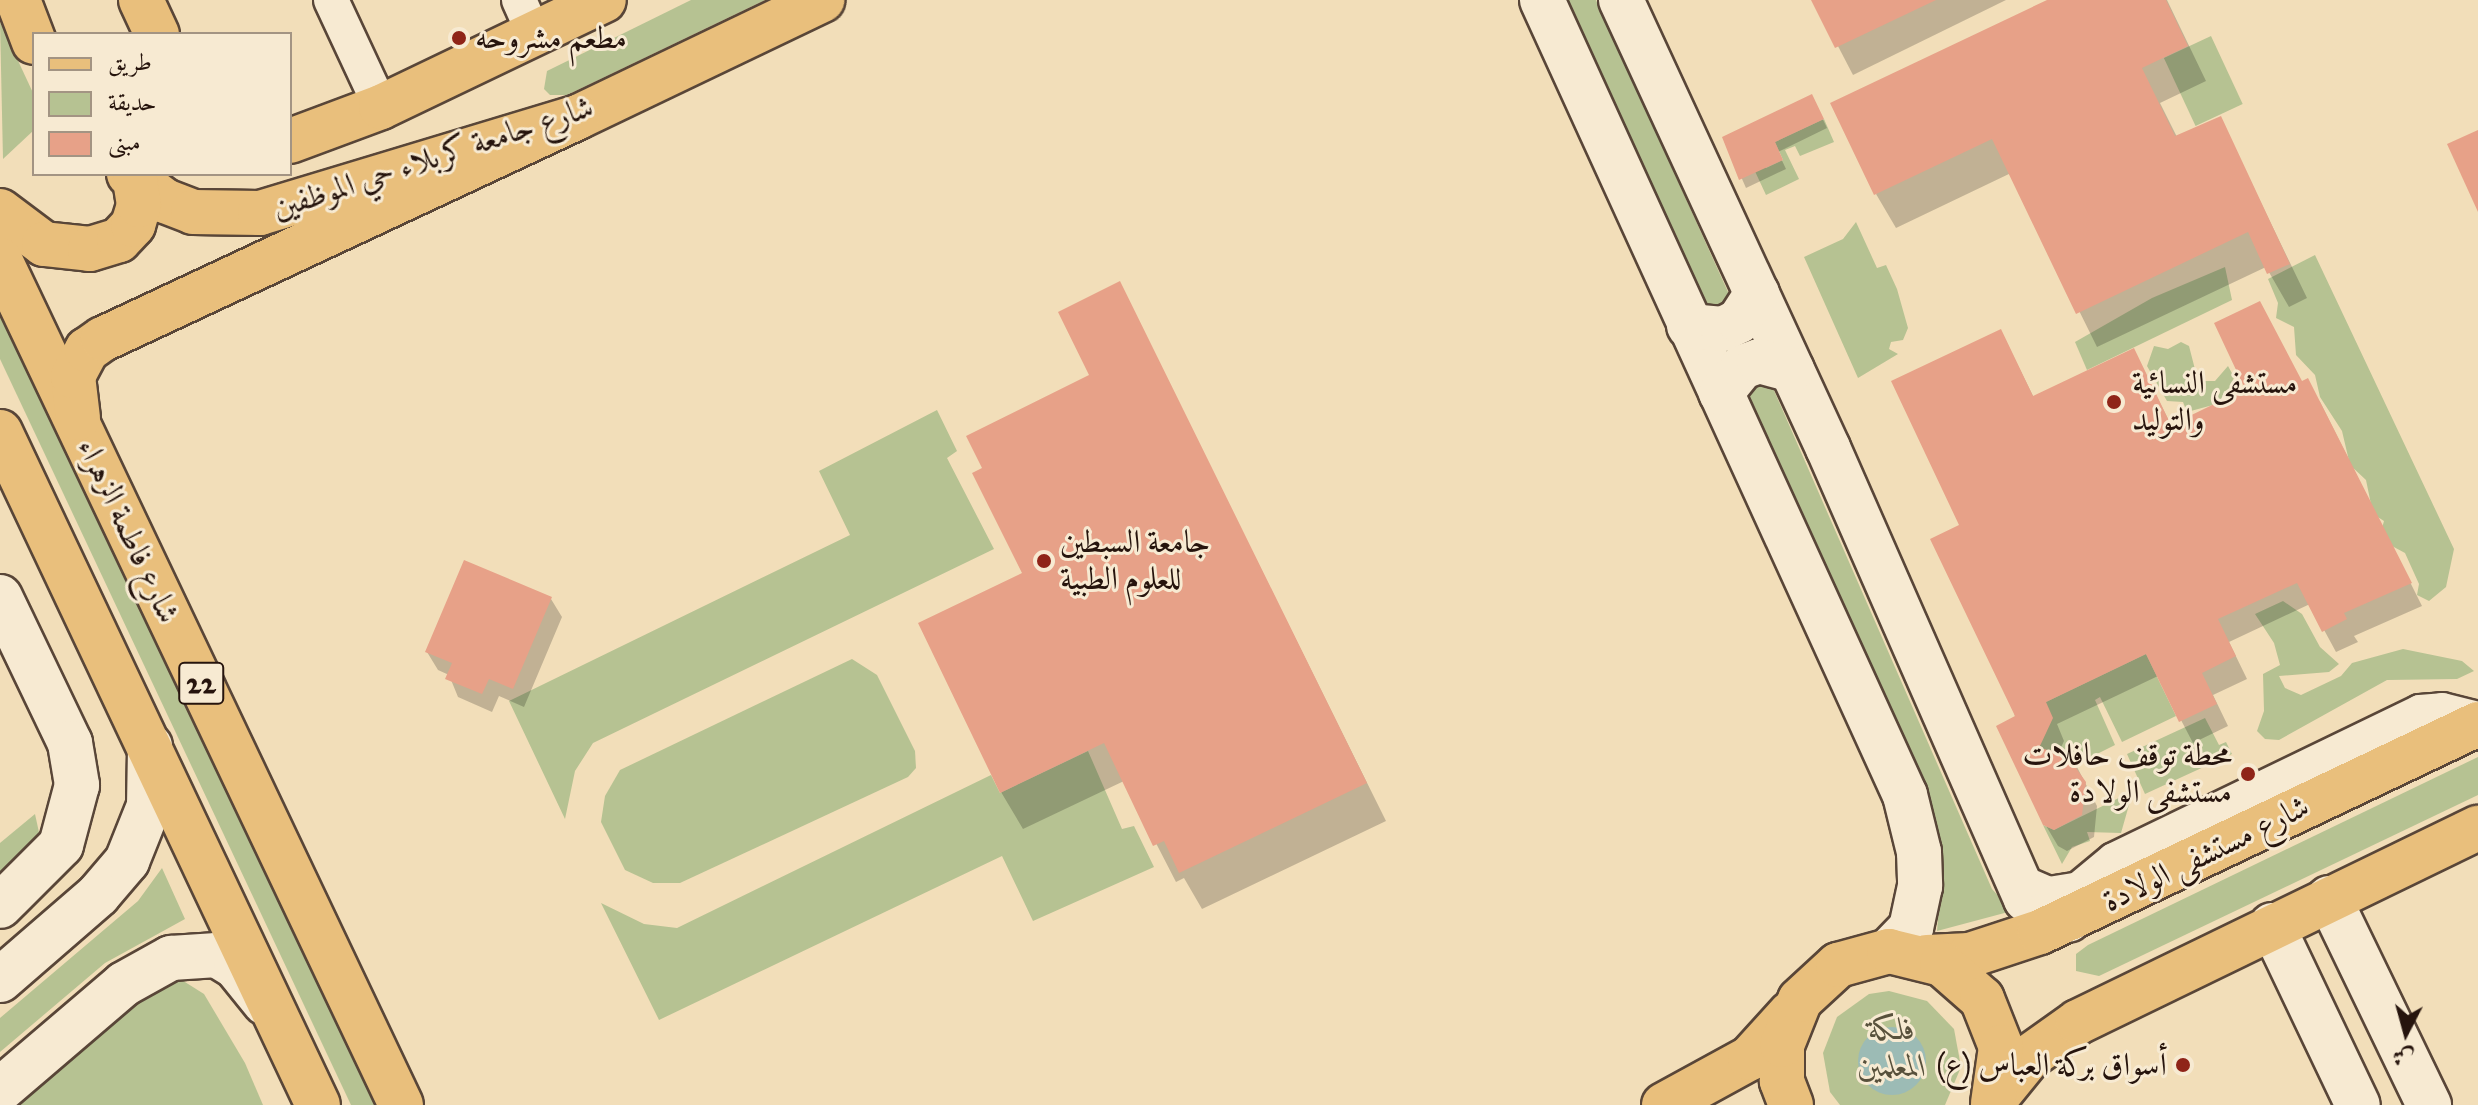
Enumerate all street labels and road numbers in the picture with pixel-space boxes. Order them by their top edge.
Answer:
street label: شارع جامعة كربلاء حي الموظفين [268,88,598,228]
street label: شارع فاطمة الزهراء [69,433,187,629]
road number: 22 [177,657,225,709]
street label: شارع مستشفى الولادة [2096,787,2316,921]

